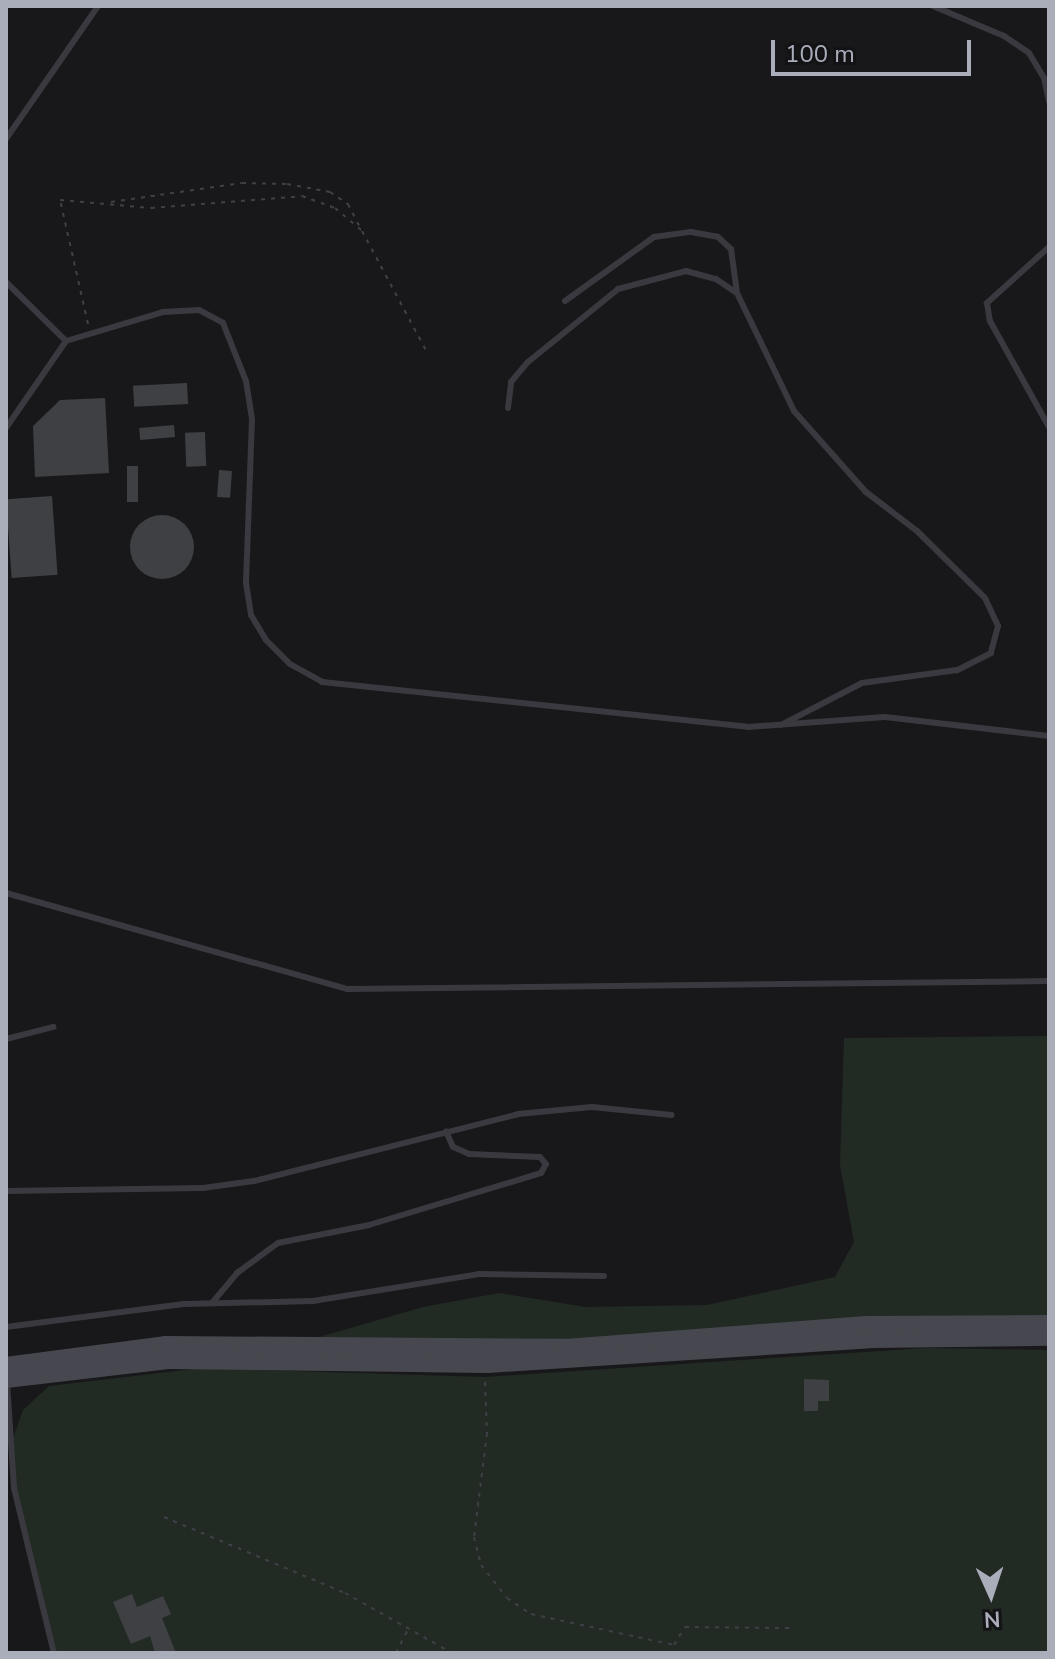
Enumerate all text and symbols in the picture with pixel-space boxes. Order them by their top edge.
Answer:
scale bar [775,24,975,74]
text: 100 m [785,38,855,70]
north arrow [951,1555,1031,1635]
text: N [983,1604,1001,1634]

